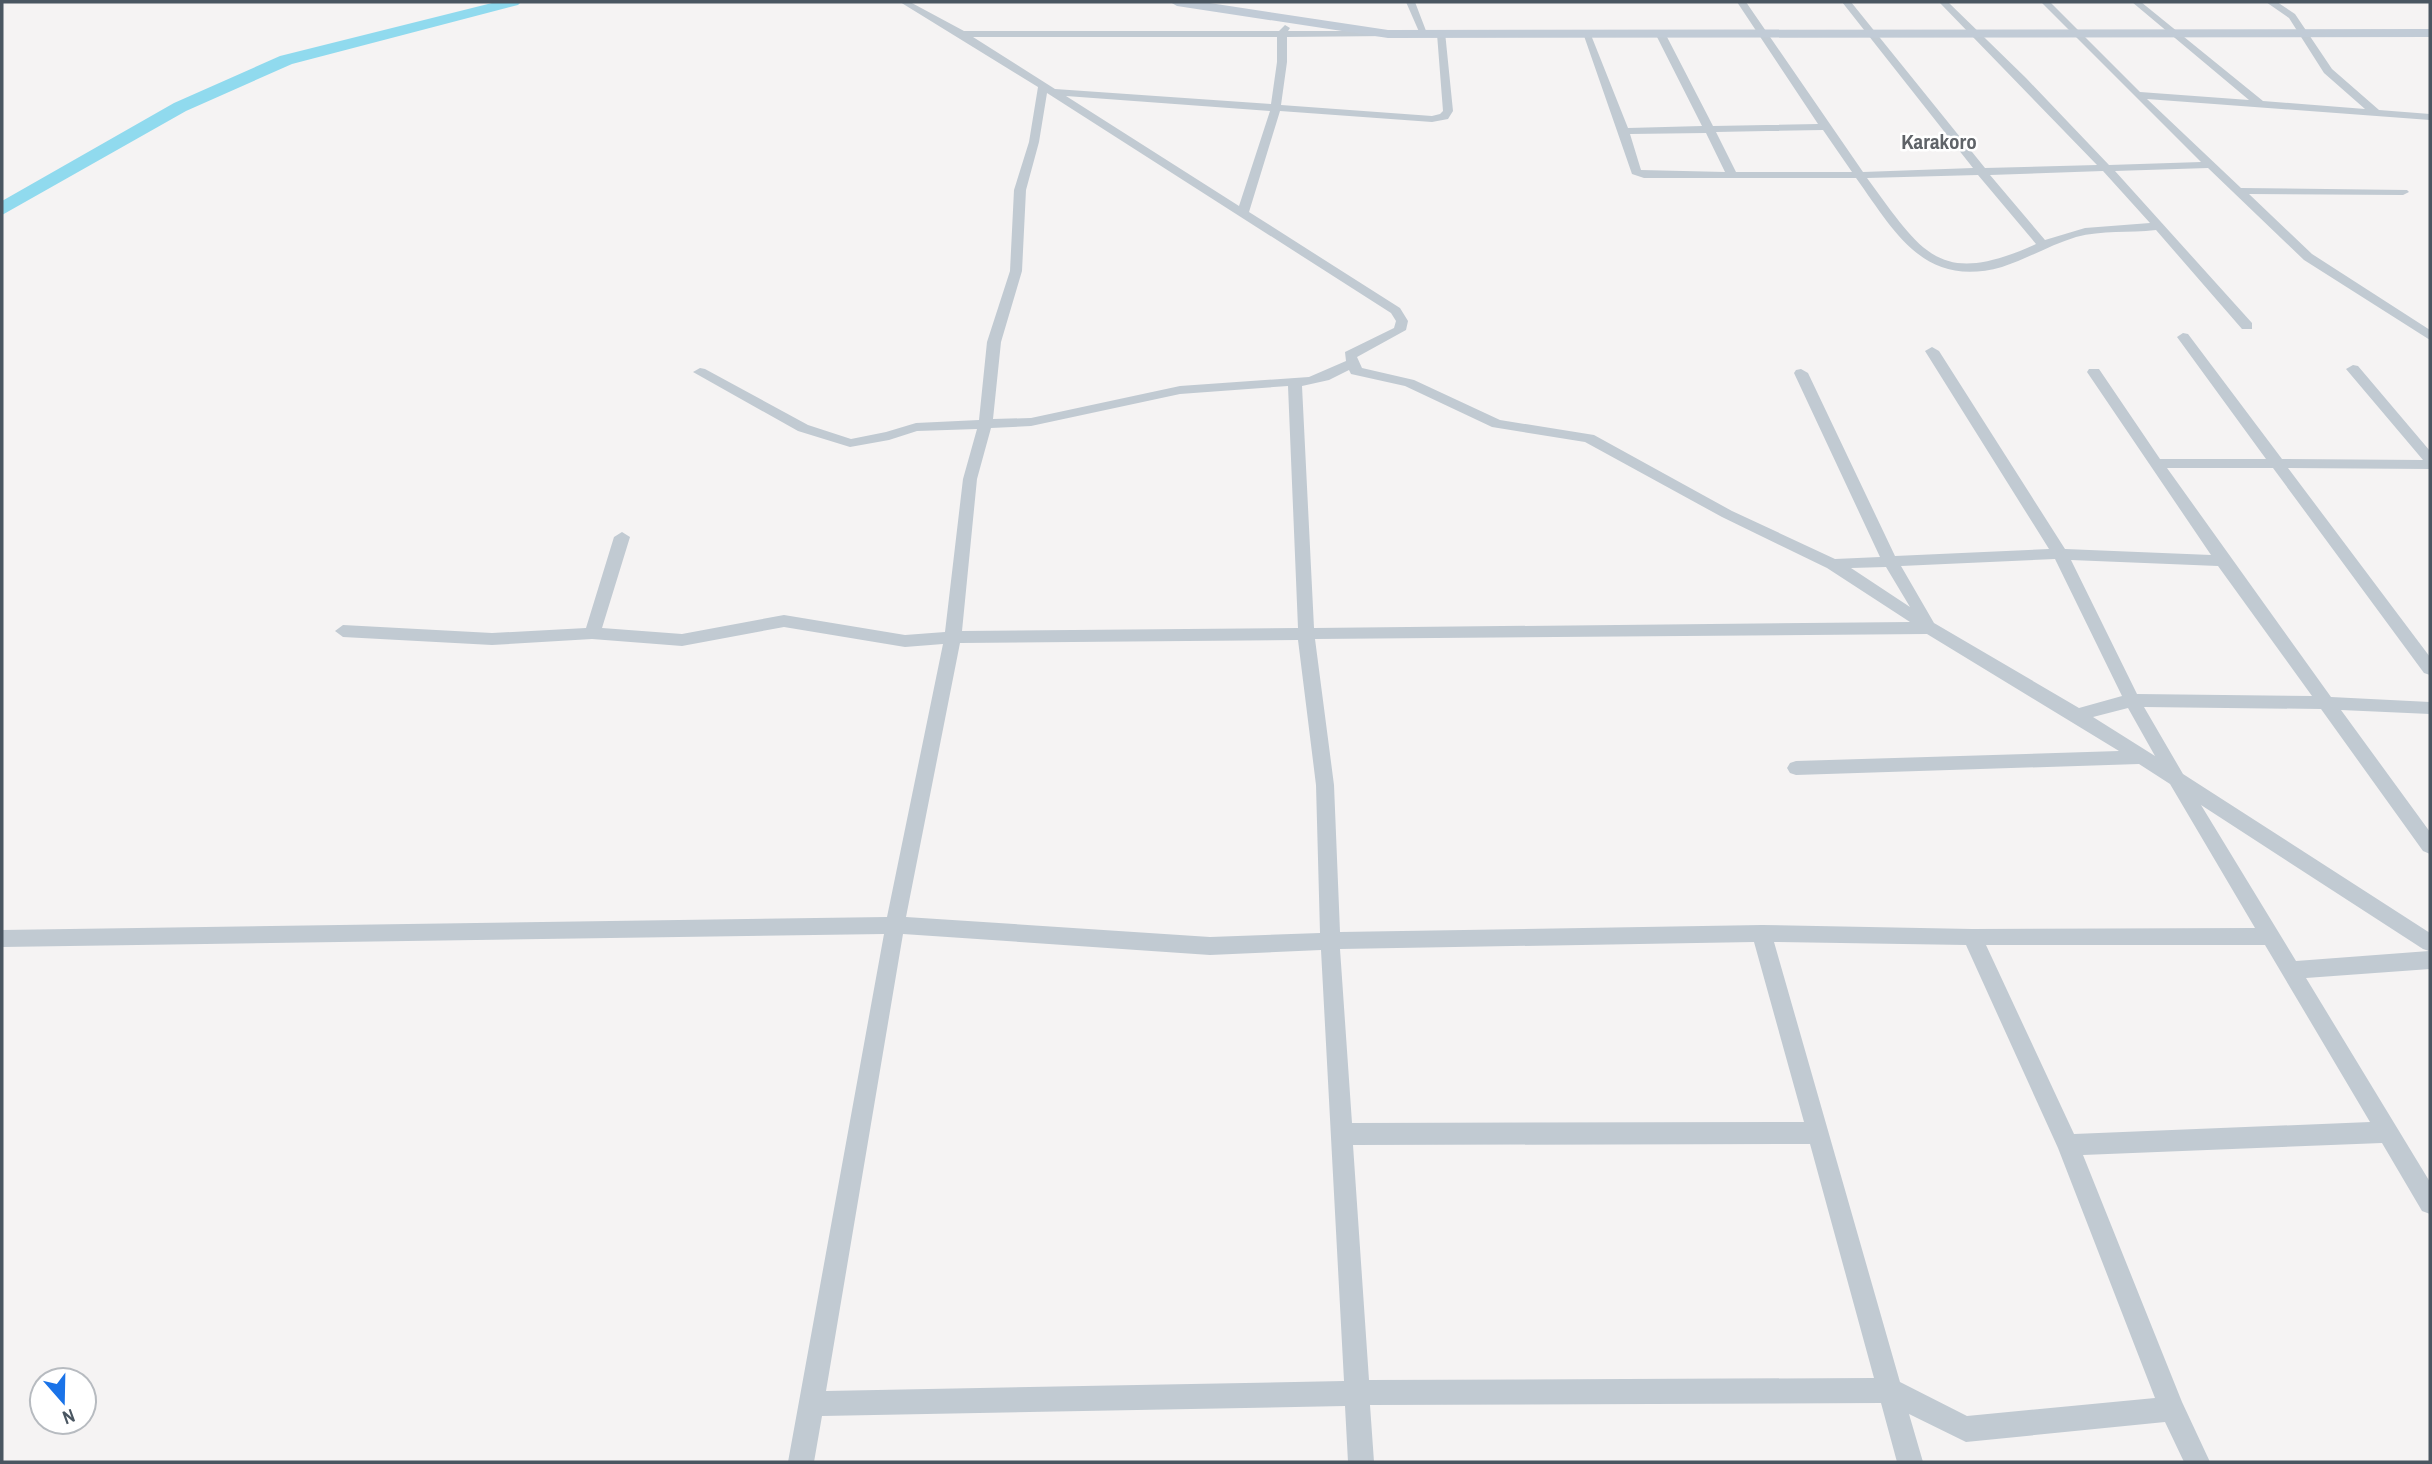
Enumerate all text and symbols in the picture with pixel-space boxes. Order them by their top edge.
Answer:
district label: Karakoro [1901,127,1977,156]
north arrow [28,1366,98,1436]
text: N [59,1403,79,1431]

